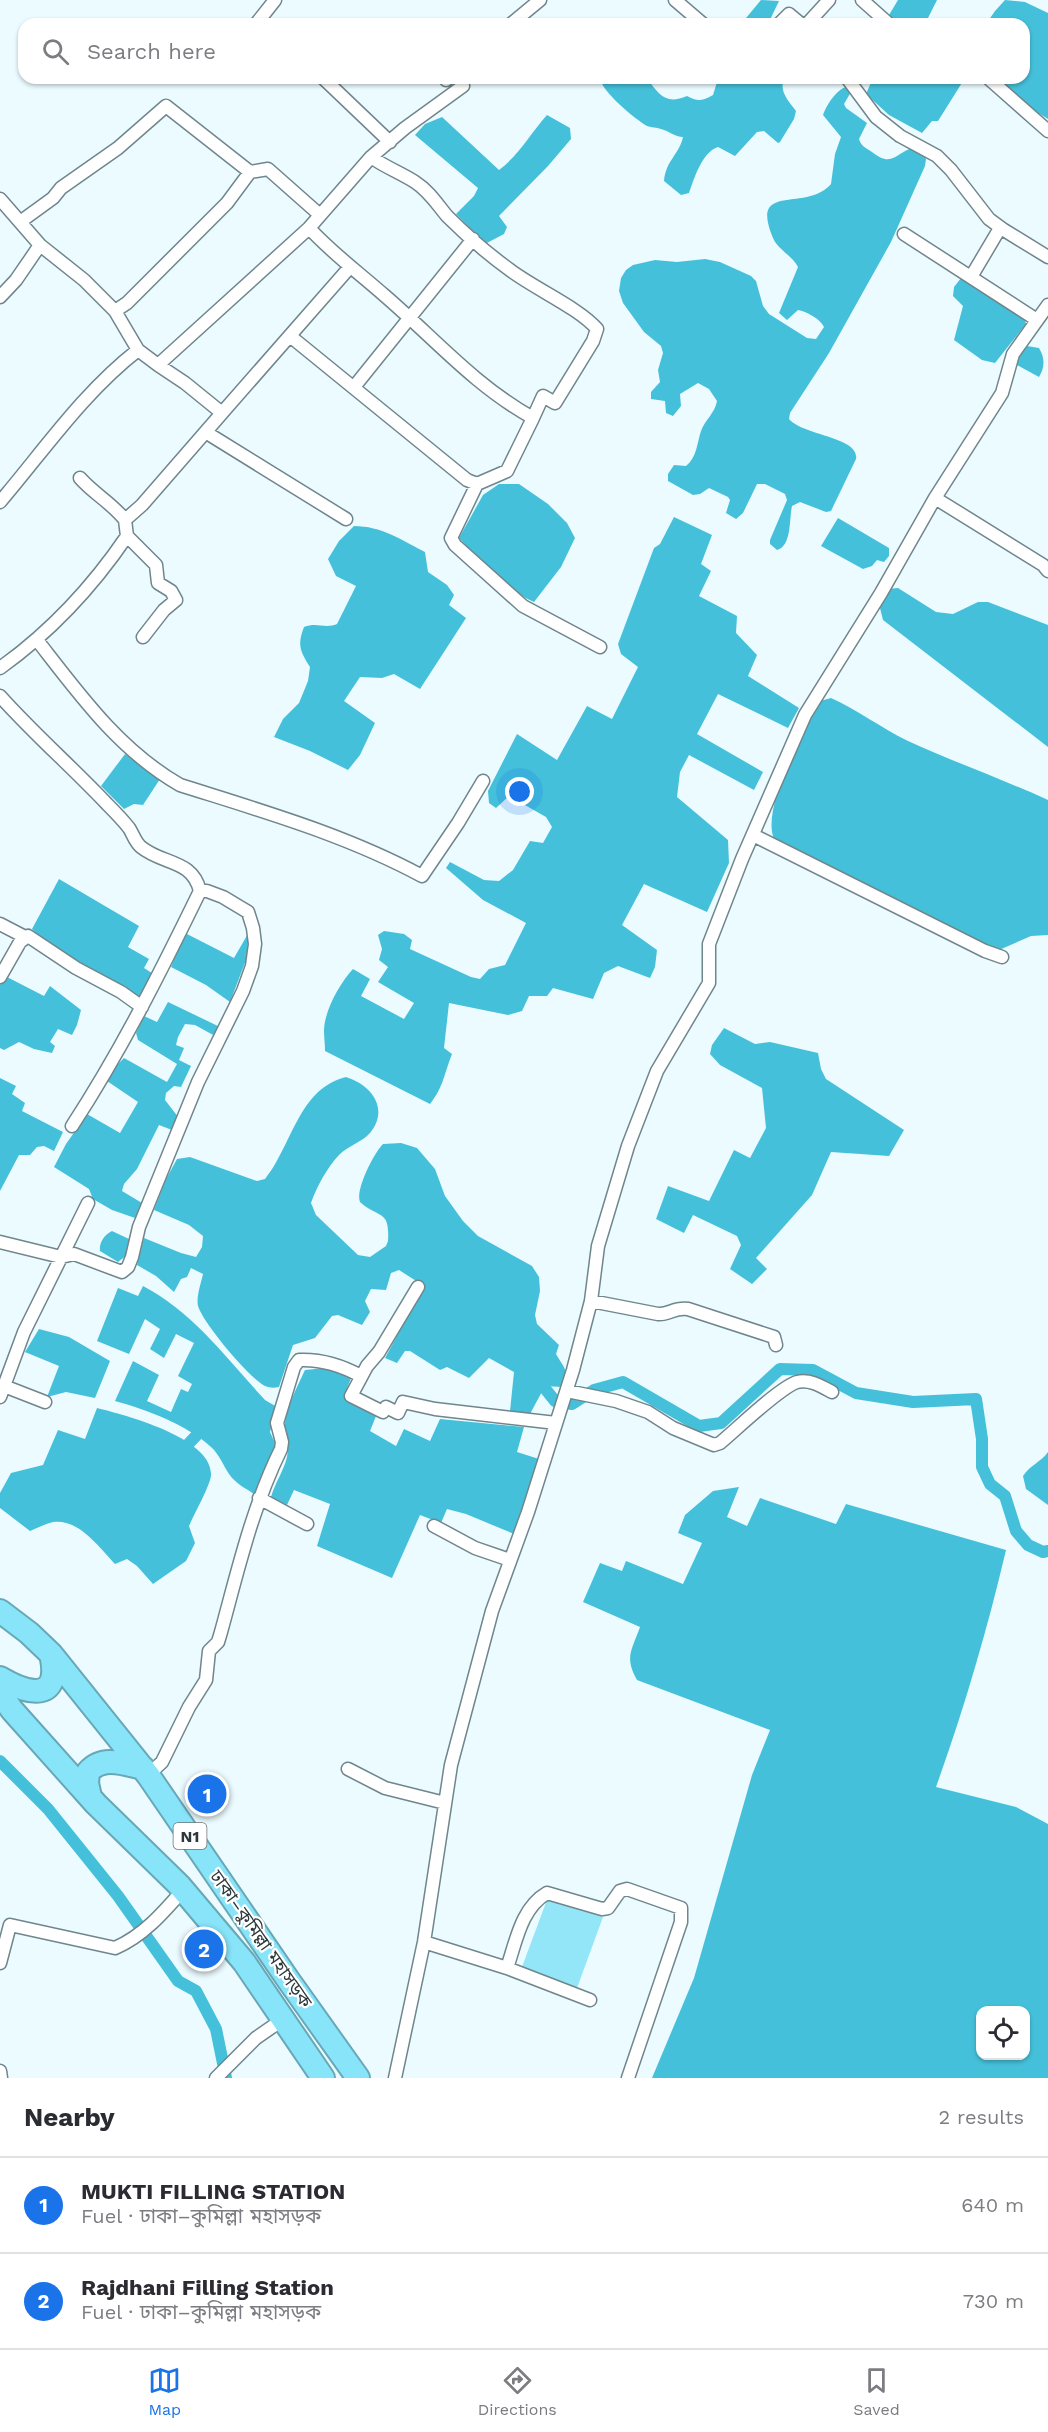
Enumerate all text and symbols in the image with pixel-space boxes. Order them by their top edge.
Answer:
search box [18,18,1030,84]
icon: search [39,35,72,68]
text: Search here [87,39,216,64]
your location [505,777,534,806]
pin: 1 [188,1772,226,1816]
road number: N1 [174,1823,207,1849]
street label: ঢাকা–কুমিল্লা মহাসড়ক [205,1865,317,2013]
pin: 2 [184,1926,224,1972]
map controls [976,2006,1030,2060]
button: locate [976,2006,1030,2060]
text: Nearby [24,2102,115,2132]
text: 2 results [939,2105,1024,2129]
text: MUKTI FILLING STATION [81,2179,345,2204]
text: 1 [39,2193,48,2217]
text: 640 m [961,2193,1024,2217]
text: Fuel · ঢাকা–কুমিল্লা মহাসড়ক [81,2204,321,2228]
text: Rajdhani Filling Station [81,2275,334,2300]
text: 2 [38,2289,49,2313]
text: 730 m [963,2289,1024,2313]
text: Fuel · ঢাকা–কুমিল্লা মহাসড়ক [81,2300,321,2324]
tab: Map [148,2364,181,2419]
tab: Directions [478,2364,557,2419]
tab: Saved [853,2364,900,2419]

